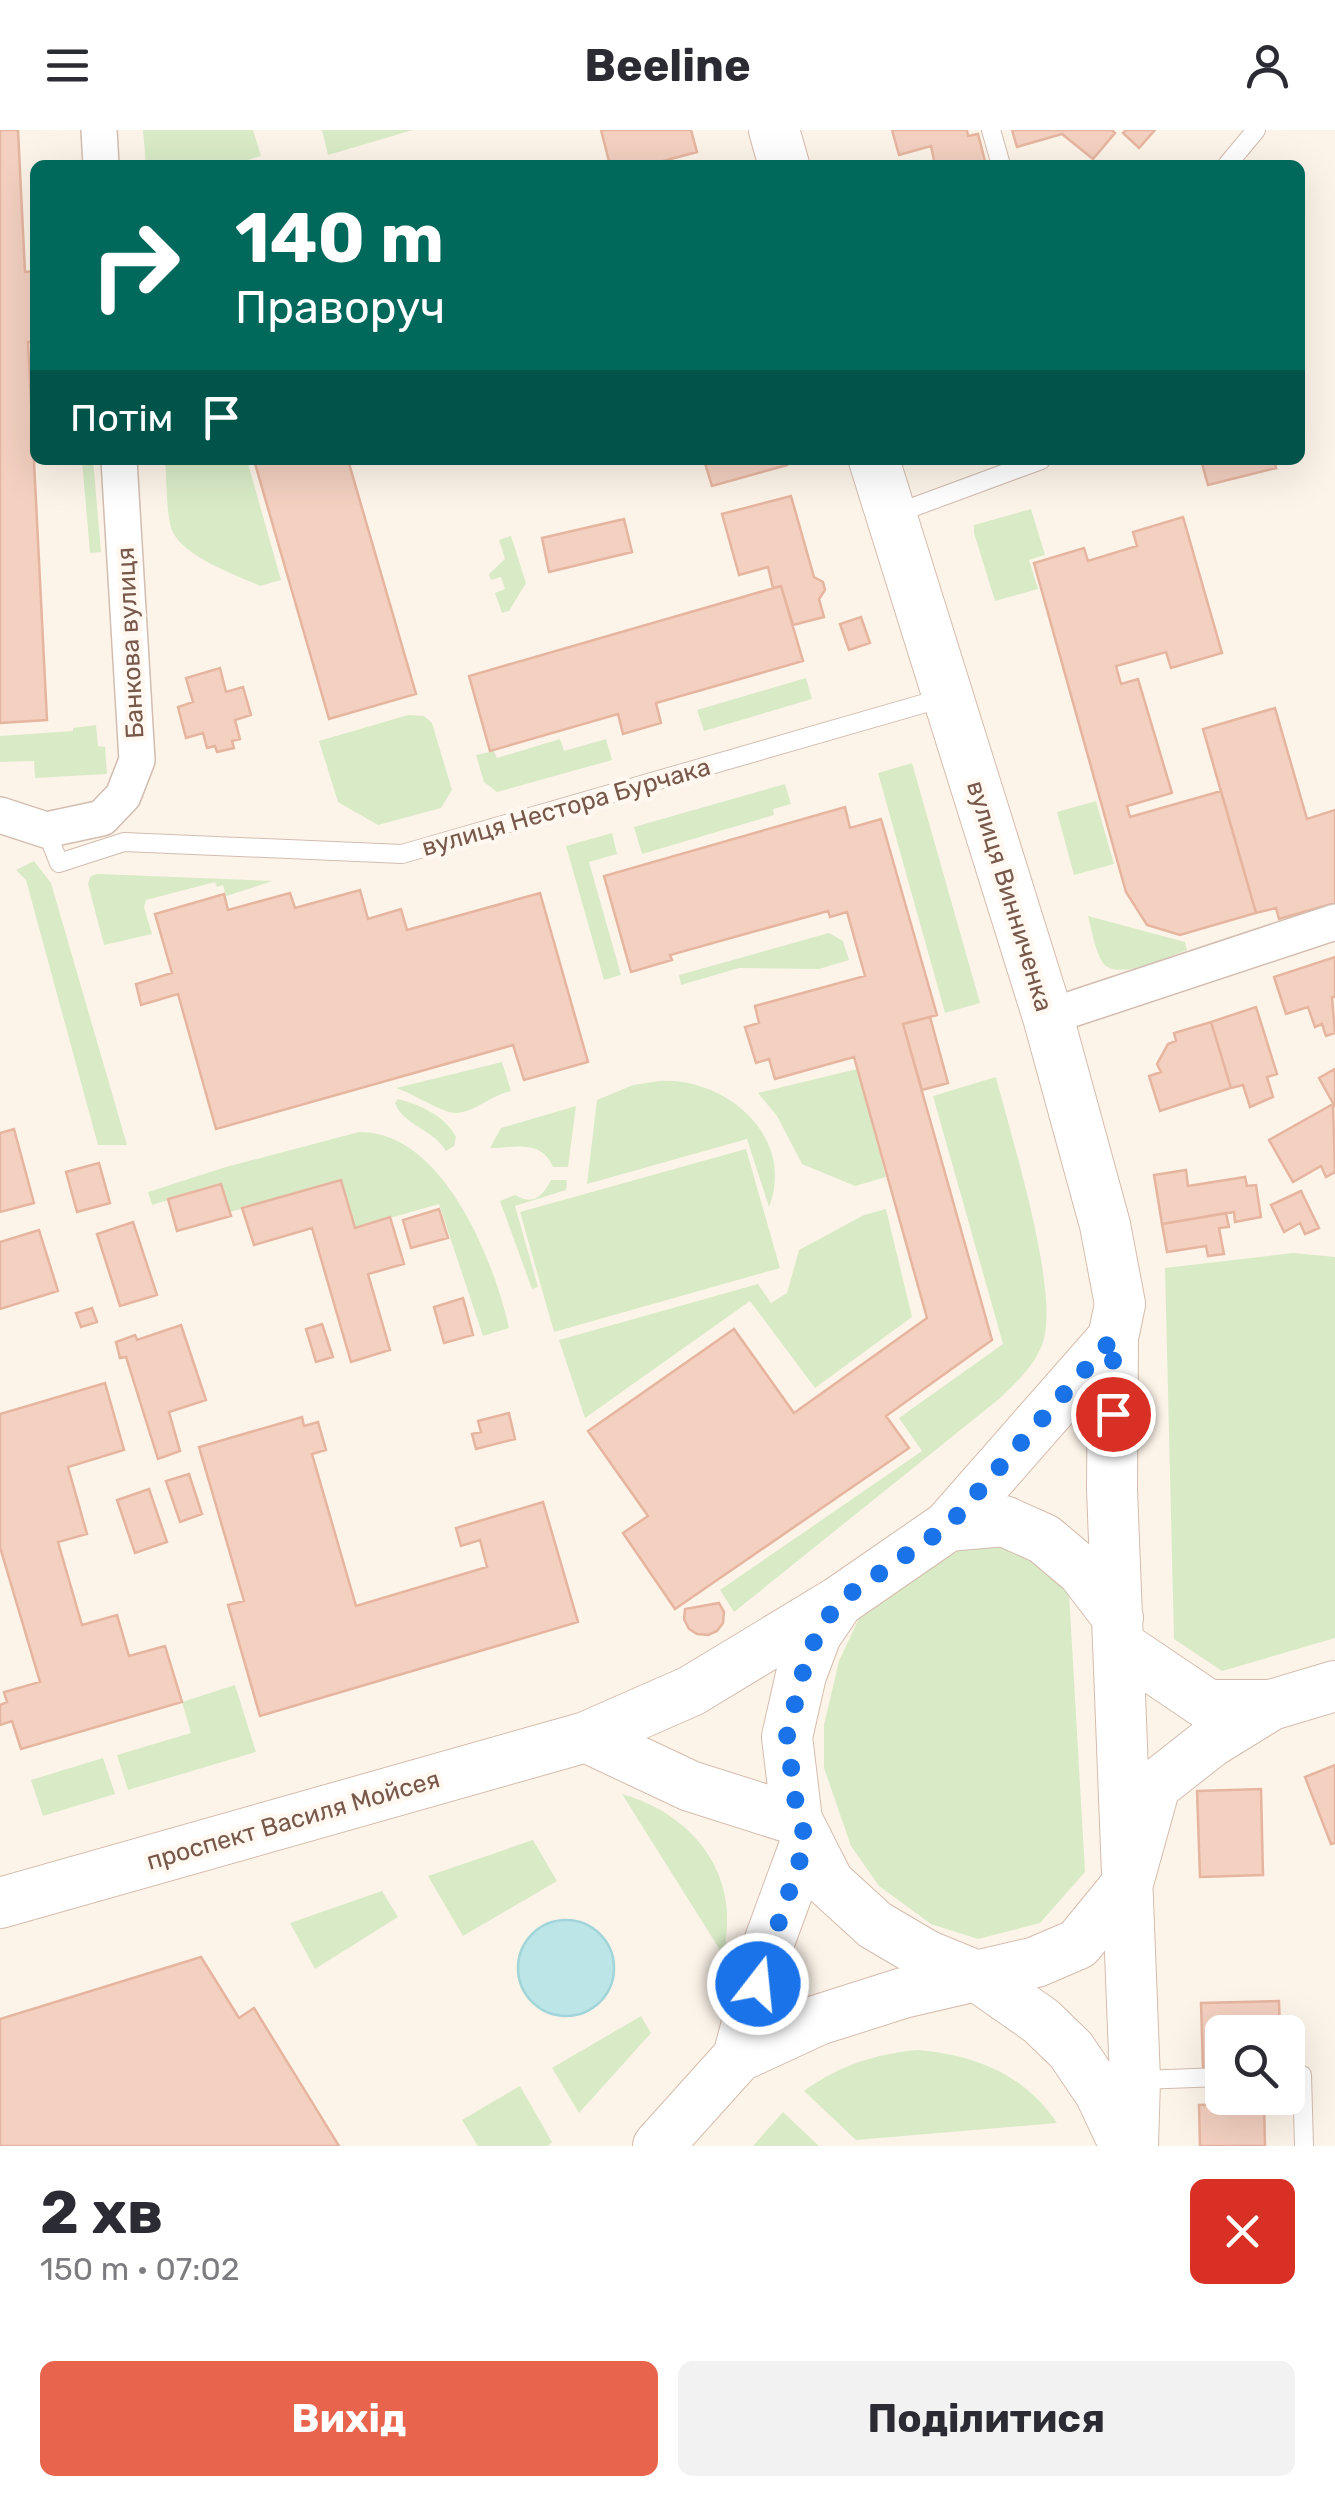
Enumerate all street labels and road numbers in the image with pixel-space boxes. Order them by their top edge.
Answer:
street label: Банкова вулиця [110,546,150,740]
street label: вулиця Нестора Бурчака [418,752,714,862]
street label: вулиця Винниченка [961,777,1059,1015]
street label: проспект Василя Мойсея [143,1764,443,1876]

